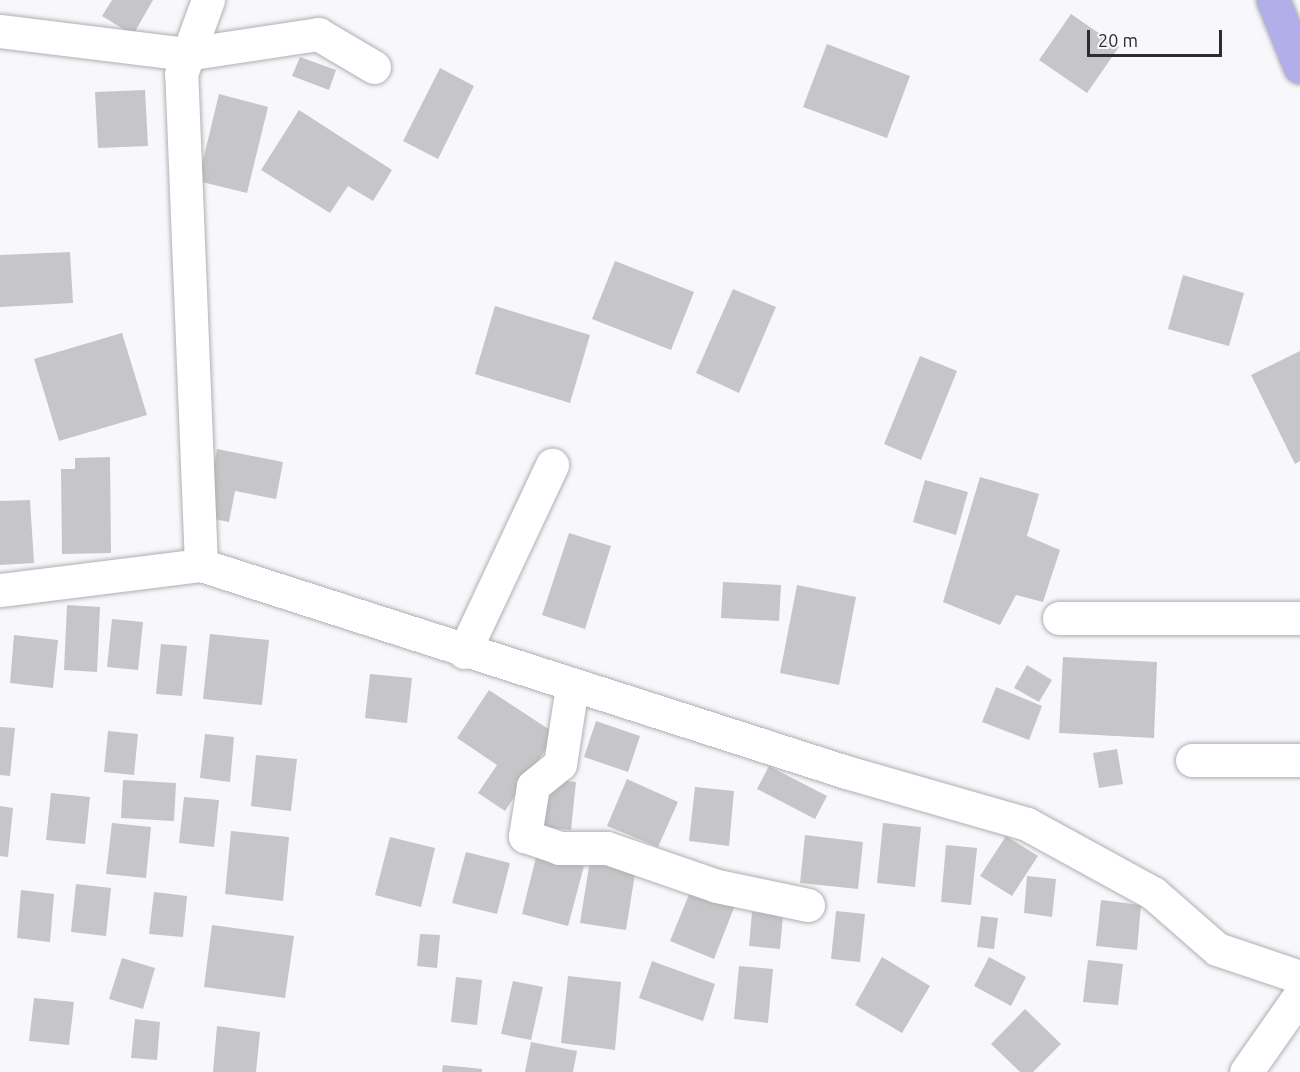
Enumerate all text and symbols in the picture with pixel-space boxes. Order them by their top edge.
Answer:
scale bar [1090,18,1225,56]
text: 20 m [1098,30,1138,50]

